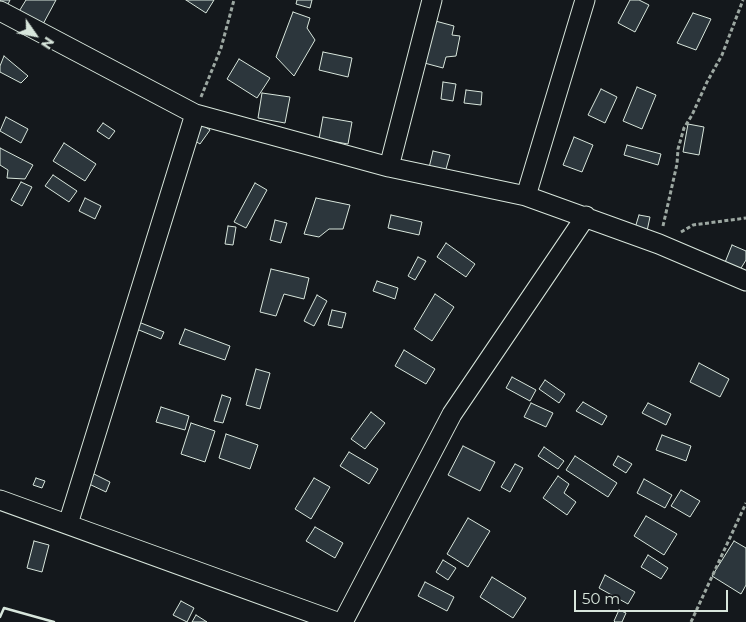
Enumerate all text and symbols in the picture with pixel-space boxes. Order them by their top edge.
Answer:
north arrow [10,10,60,60]
text: N [37,34,58,53]
scale bar [576,580,730,612]
text: 50 m [582,589,620,608]

